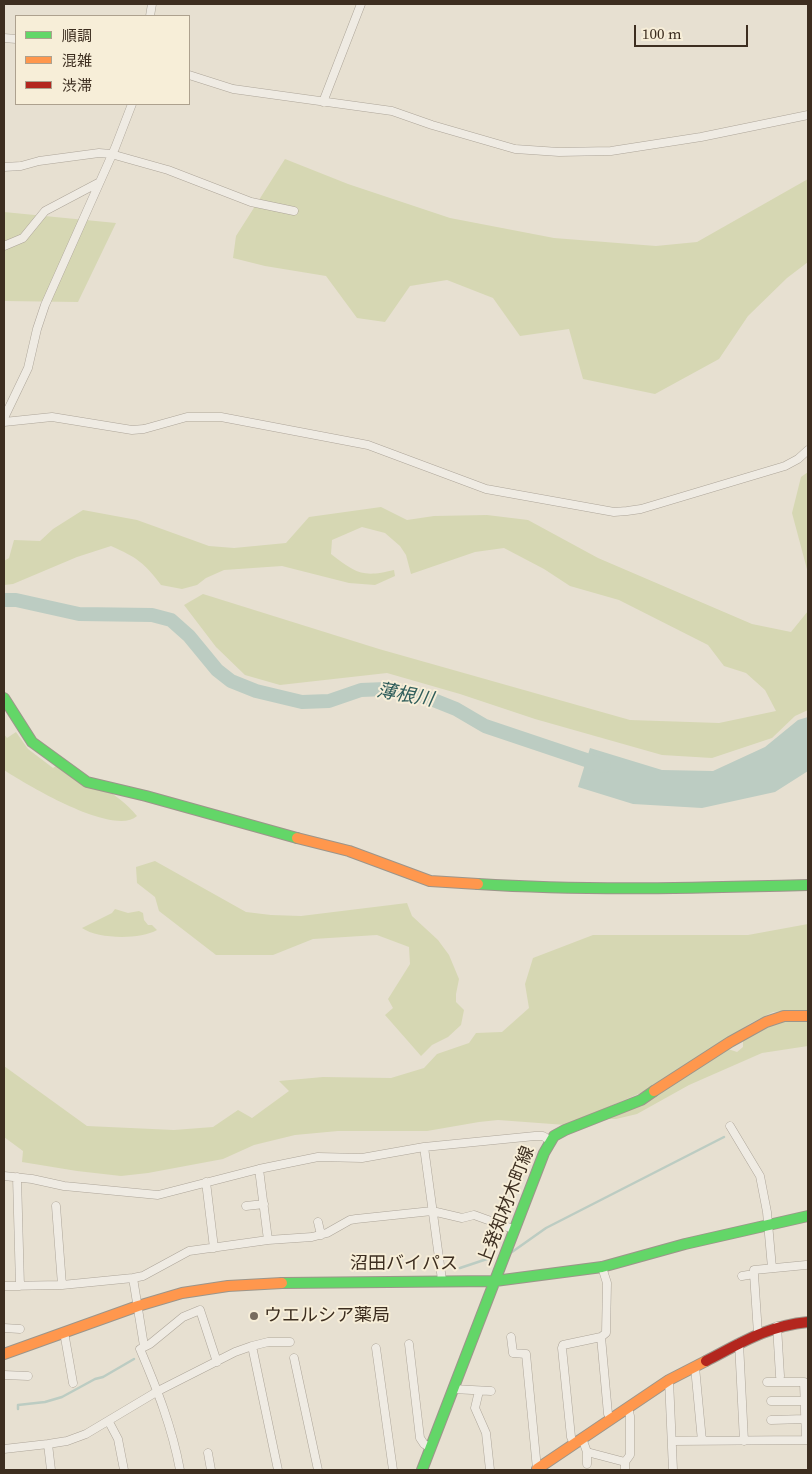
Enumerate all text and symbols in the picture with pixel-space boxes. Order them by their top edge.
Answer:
legend [15,15,190,105]
scale bar [637,15,751,47]
text: 100 m [642,23,682,44]
text: 順調 [62,25,92,46]
text: 混雑 [62,50,92,71]
text: 渋滞 [62,75,92,96]
water label: 薄根川 [375,680,435,712]
street label: 上発知材木町線 [474,1143,540,1269]
street label: 沼田バイパス [350,1253,458,1275]
place label: ウエルシア薬局 [264,1305,390,1327]
marker: ウエルシア薬局 [248,1310,260,1322]

